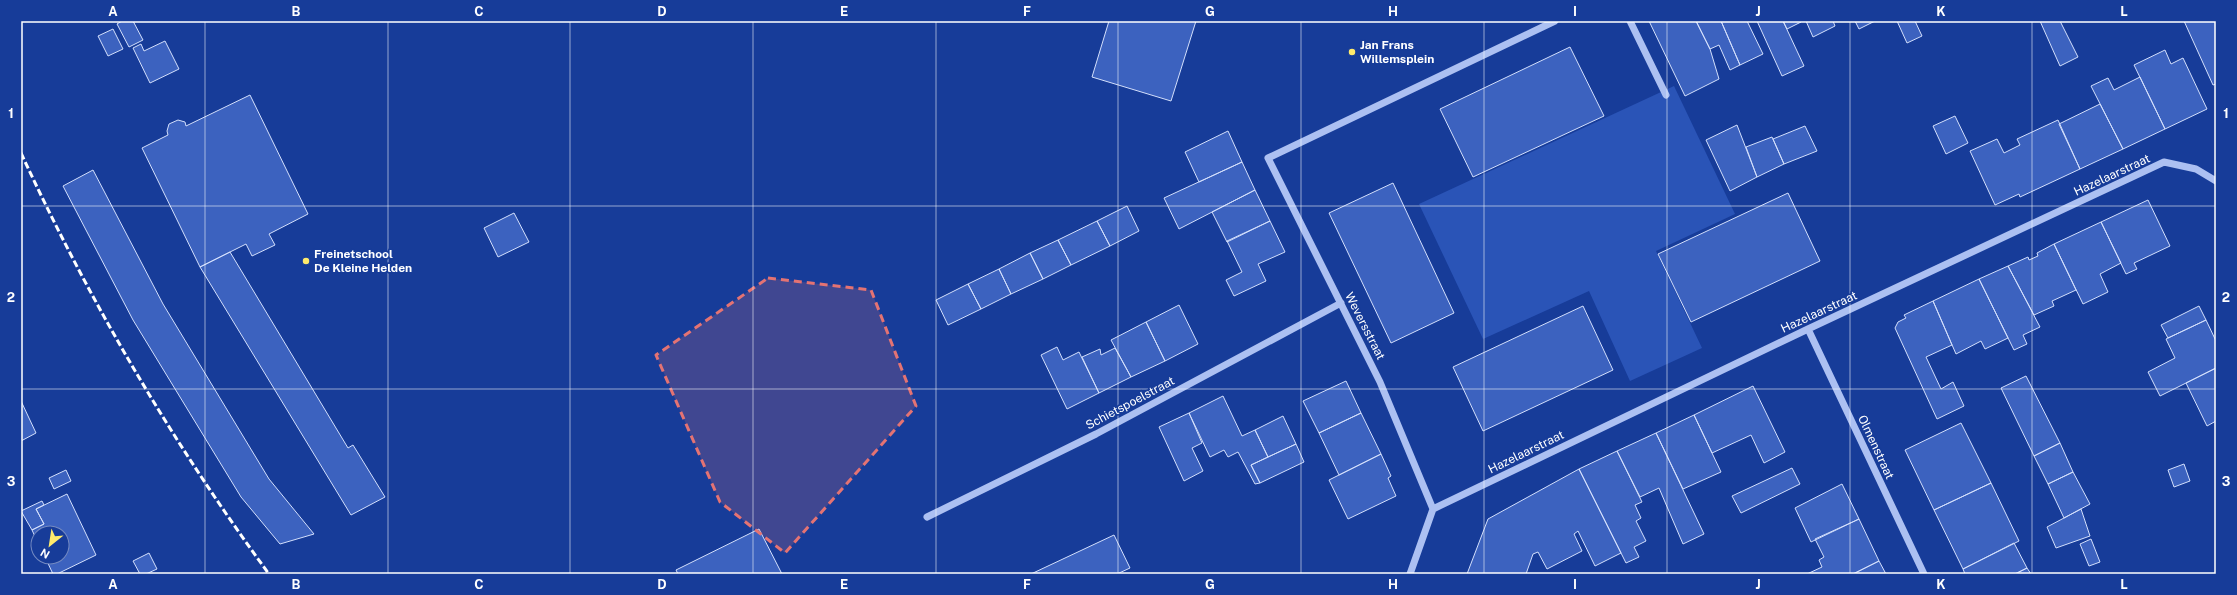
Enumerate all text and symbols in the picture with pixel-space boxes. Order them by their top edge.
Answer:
text: A [108,4,118,19]
text: B [292,4,301,19]
text: C [474,4,484,19]
text: D [657,4,667,19]
text: E [840,4,848,19]
text: F [1023,4,1031,19]
text: G [1205,4,1215,19]
text: H [1388,4,1398,19]
text: I [1573,4,1577,19]
text: J [1755,4,1761,19]
text: K [1936,4,1946,19]
text: L [2120,4,2128,19]
place label: Jan Frans Willemsplein [1360,38,1434,66]
marker: Jan Frans Willemsplein [1347,47,1357,57]
text: 1 [8,106,14,121]
text: 1 [2223,106,2229,121]
street label: Hazelaarstraat [2072,151,2153,199]
place label: Freinetschool De Kleine Helden [314,247,412,275]
marker: Freinetschool De Kleine Helden [301,256,311,266]
street label: Hazelaarstraat [1779,288,1860,336]
text: 2 [7,290,15,305]
street label: Weversstraat [1342,290,1388,362]
text: 2 [2222,290,2230,305]
street label: Schietspoelstraat [1083,374,1177,432]
street label: Olmenstraat [1855,413,1897,482]
street label: Hazelaarstraat [1486,427,1566,476]
text: 3 [7,474,16,489]
text: 3 [2222,474,2231,489]
north arrow [30,525,70,565]
text: N [38,546,52,561]
text: A [108,577,118,592]
text: B [292,577,301,592]
text: C [474,577,484,592]
text: D [657,577,667,592]
text: E [840,577,848,592]
text: F [1023,577,1031,592]
text: G [1205,577,1215,592]
text: H [1388,577,1398,592]
text: I [1573,577,1577,592]
text: J [1755,577,1761,592]
text: K [1936,577,1946,592]
text: L [2120,577,2128,592]

